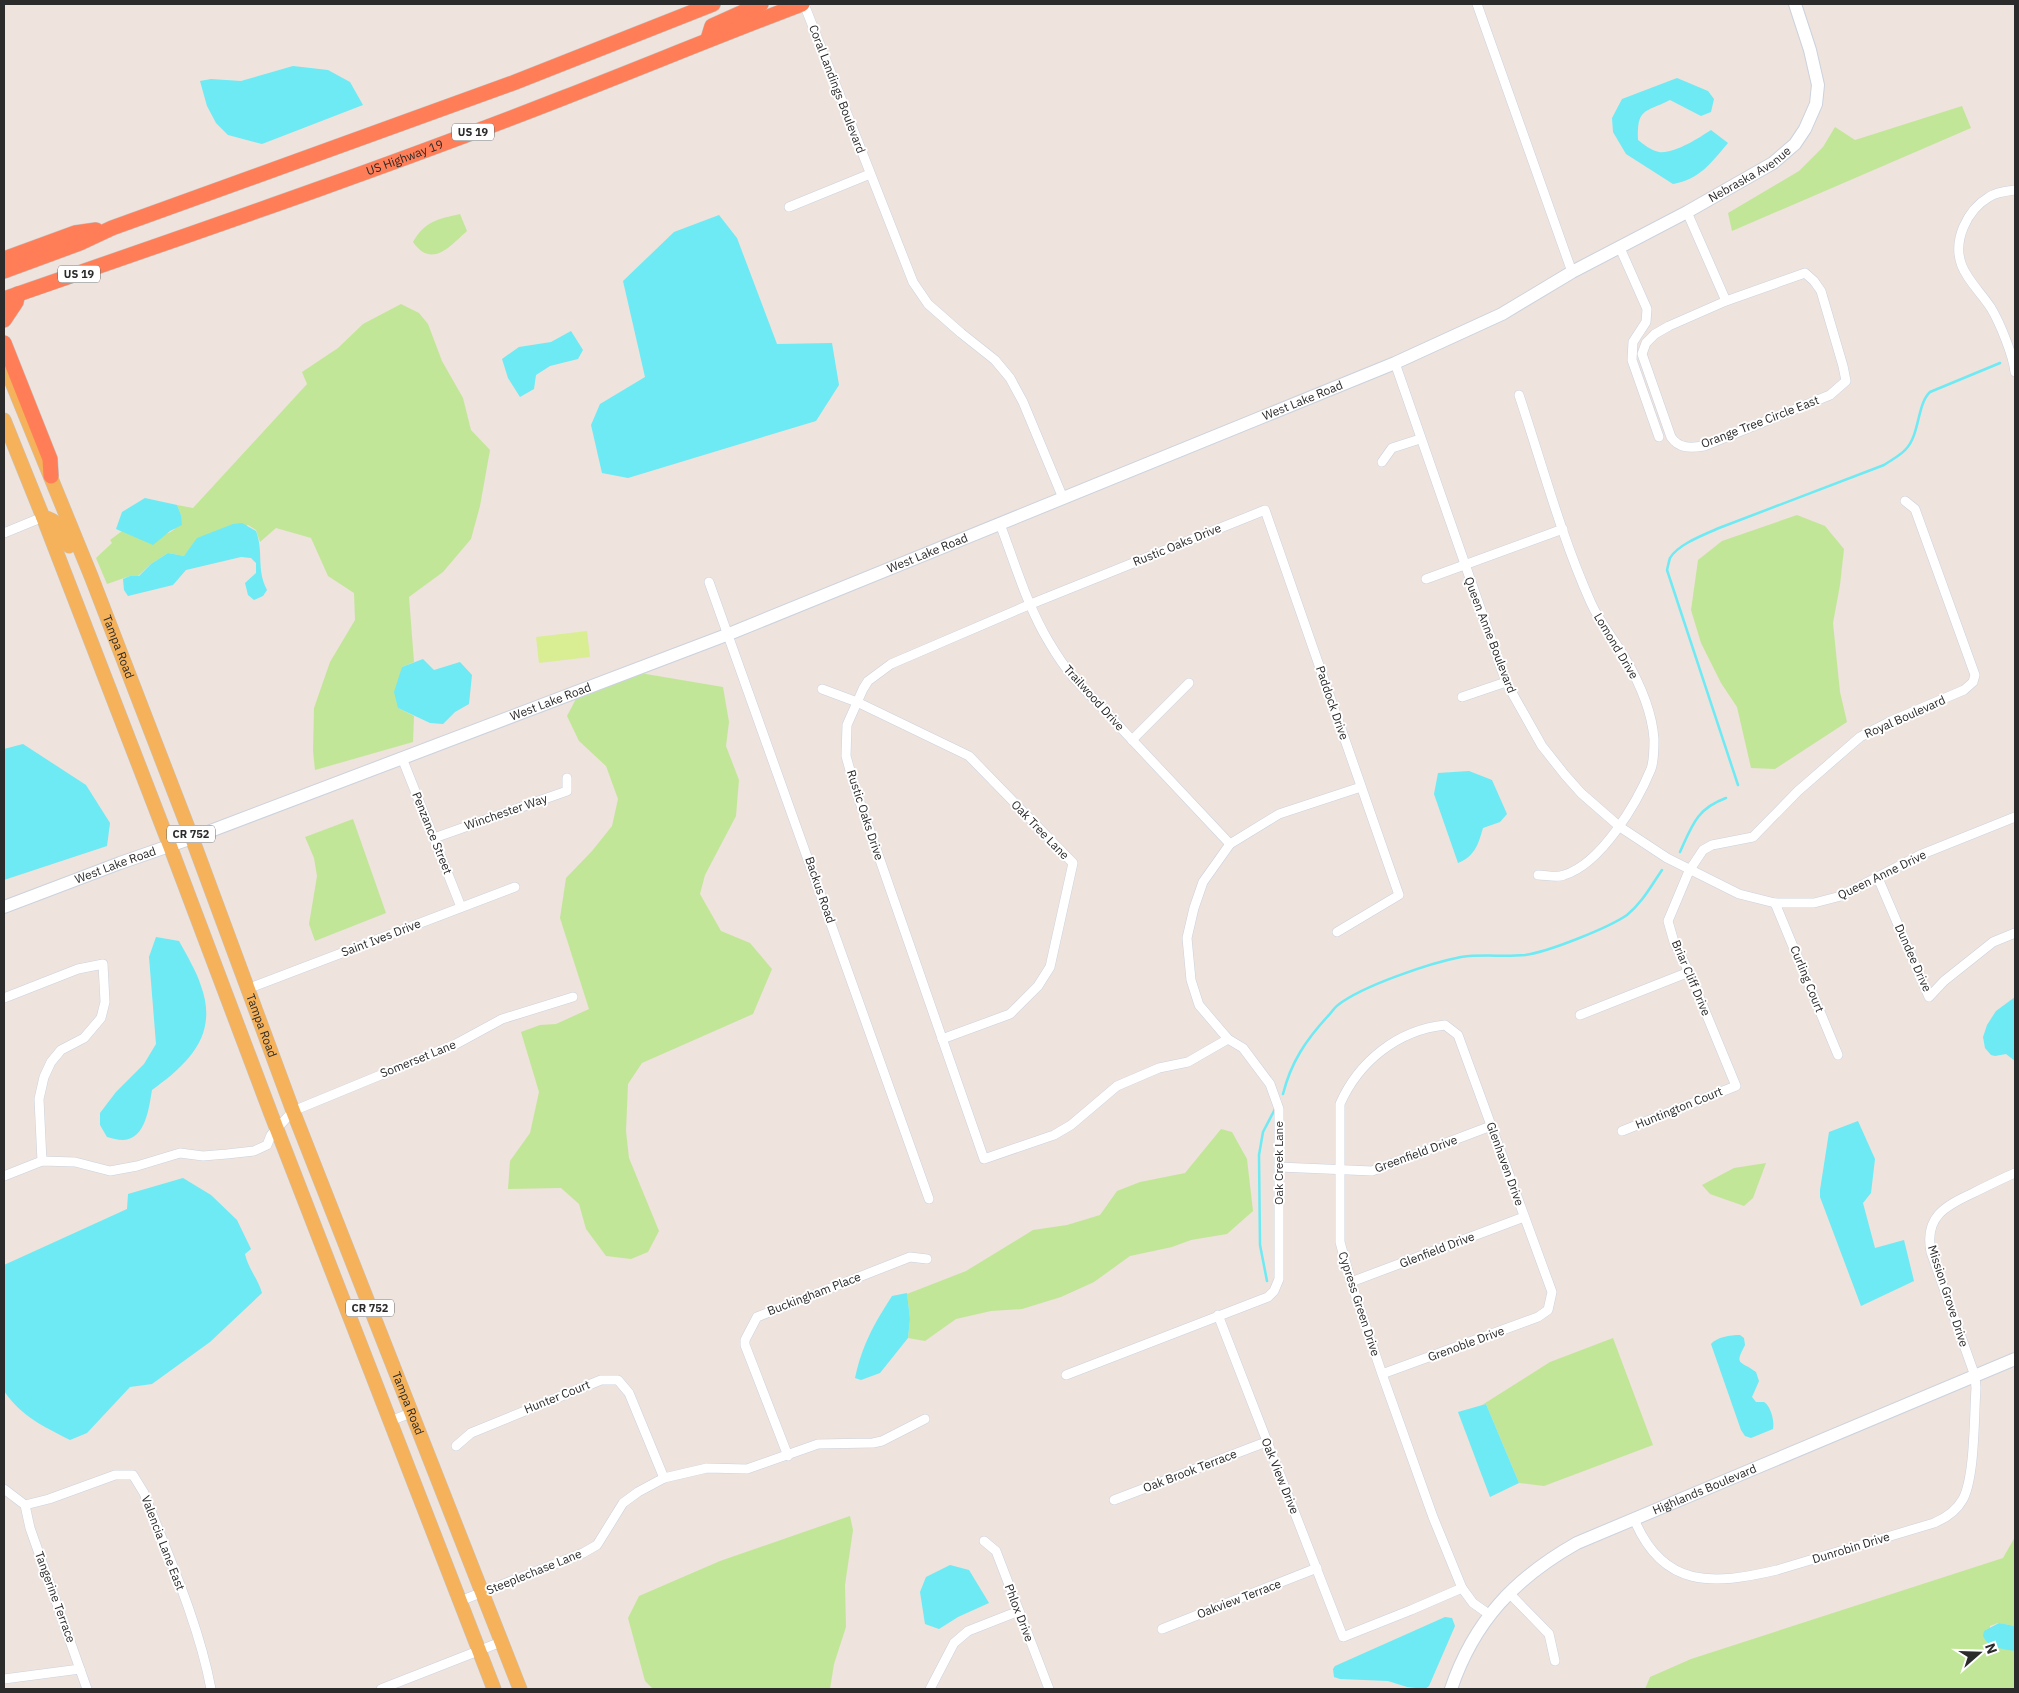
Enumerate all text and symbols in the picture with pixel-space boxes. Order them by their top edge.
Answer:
street label: Coral Landings Boulevard [806,22,869,155]
road number: US 19 [452,124,494,140]
street label: US Highway 19 [364,136,445,178]
street label: Nebraska Avenue [1706,143,1794,205]
road number: US 19 [58,266,100,282]
street label: West Lake Road [1260,377,1345,423]
street label: Orange Tree Circle East [1699,392,1821,451]
street label: Rustic Oaks Drive [1130,520,1224,569]
street label: West Lake Road [885,530,970,576]
street label: Queen Anne Boulevard [1461,574,1520,695]
street label: Lomond Drive [1591,610,1642,682]
street label: Tampa Road [100,613,138,681]
street label: Trailwood Drive [1061,662,1128,734]
street label: Paddock Drive [1313,664,1352,742]
street label: West Lake Road [508,679,593,723]
street label: Royal Boulevard [1862,692,1948,741]
street label: Rustic Oaks Drive [844,768,887,862]
street label: Penzance Street [409,789,456,876]
street label: Winchester Way [462,790,549,833]
street label: Oak Tree Lane [1008,797,1073,863]
road number: CR 752 [167,826,215,842]
street label: West Lake Road [72,843,158,887]
street label: Queen Anne Drive [1835,846,1929,902]
street label: Backus Road [802,855,839,925]
street label: Saint Ives Drive [339,915,423,960]
street label: Dundee Drive [1892,922,1935,994]
street label: Briar Cliff Drive [1669,938,1714,1018]
street label: Curling Court [1787,943,1828,1014]
street label: Tampa Road [243,992,281,1059]
street label: Somerset Lane [378,1036,458,1081]
street label: Huntington Court [1633,1083,1725,1132]
street label: Glenhaven Drive [1483,1120,1528,1208]
street label: Oak Creek Lane [1271,1121,1286,1205]
street label: Greenfield Drive [1372,1131,1460,1175]
street label: Glenfield Drive [1397,1228,1477,1271]
street label: Mission Grove Drive [1925,1243,1972,1349]
street label: Cypress Green Drive [1335,1250,1384,1358]
street label: Buckingham Place [765,1269,863,1318]
road number: CR 752 [346,1300,394,1316]
street label: Grenoble Drive [1426,1323,1507,1364]
street label: Tampa Road [389,1369,427,1437]
street label: Hunter Court [522,1377,592,1417]
street label: Oak View Drive [1258,1436,1303,1516]
street label: Oak Brook Terrace [1141,1446,1239,1495]
street label: Highlands Boulevard [1650,1460,1759,1517]
street label: Valencia Lane East [138,1493,188,1592]
street label: Dunrobin Drive [1810,1529,1892,1566]
street label: Steeplechase Lane [484,1545,584,1597]
street label: Tangerine Terrace [32,1549,79,1645]
street label: Oakview Terrace [1195,1575,1283,1621]
street label: Phlox Drive [1002,1582,1037,1644]
north arrow [1954,1628,2004,1678]
text: N [1981,1641,2001,1656]

